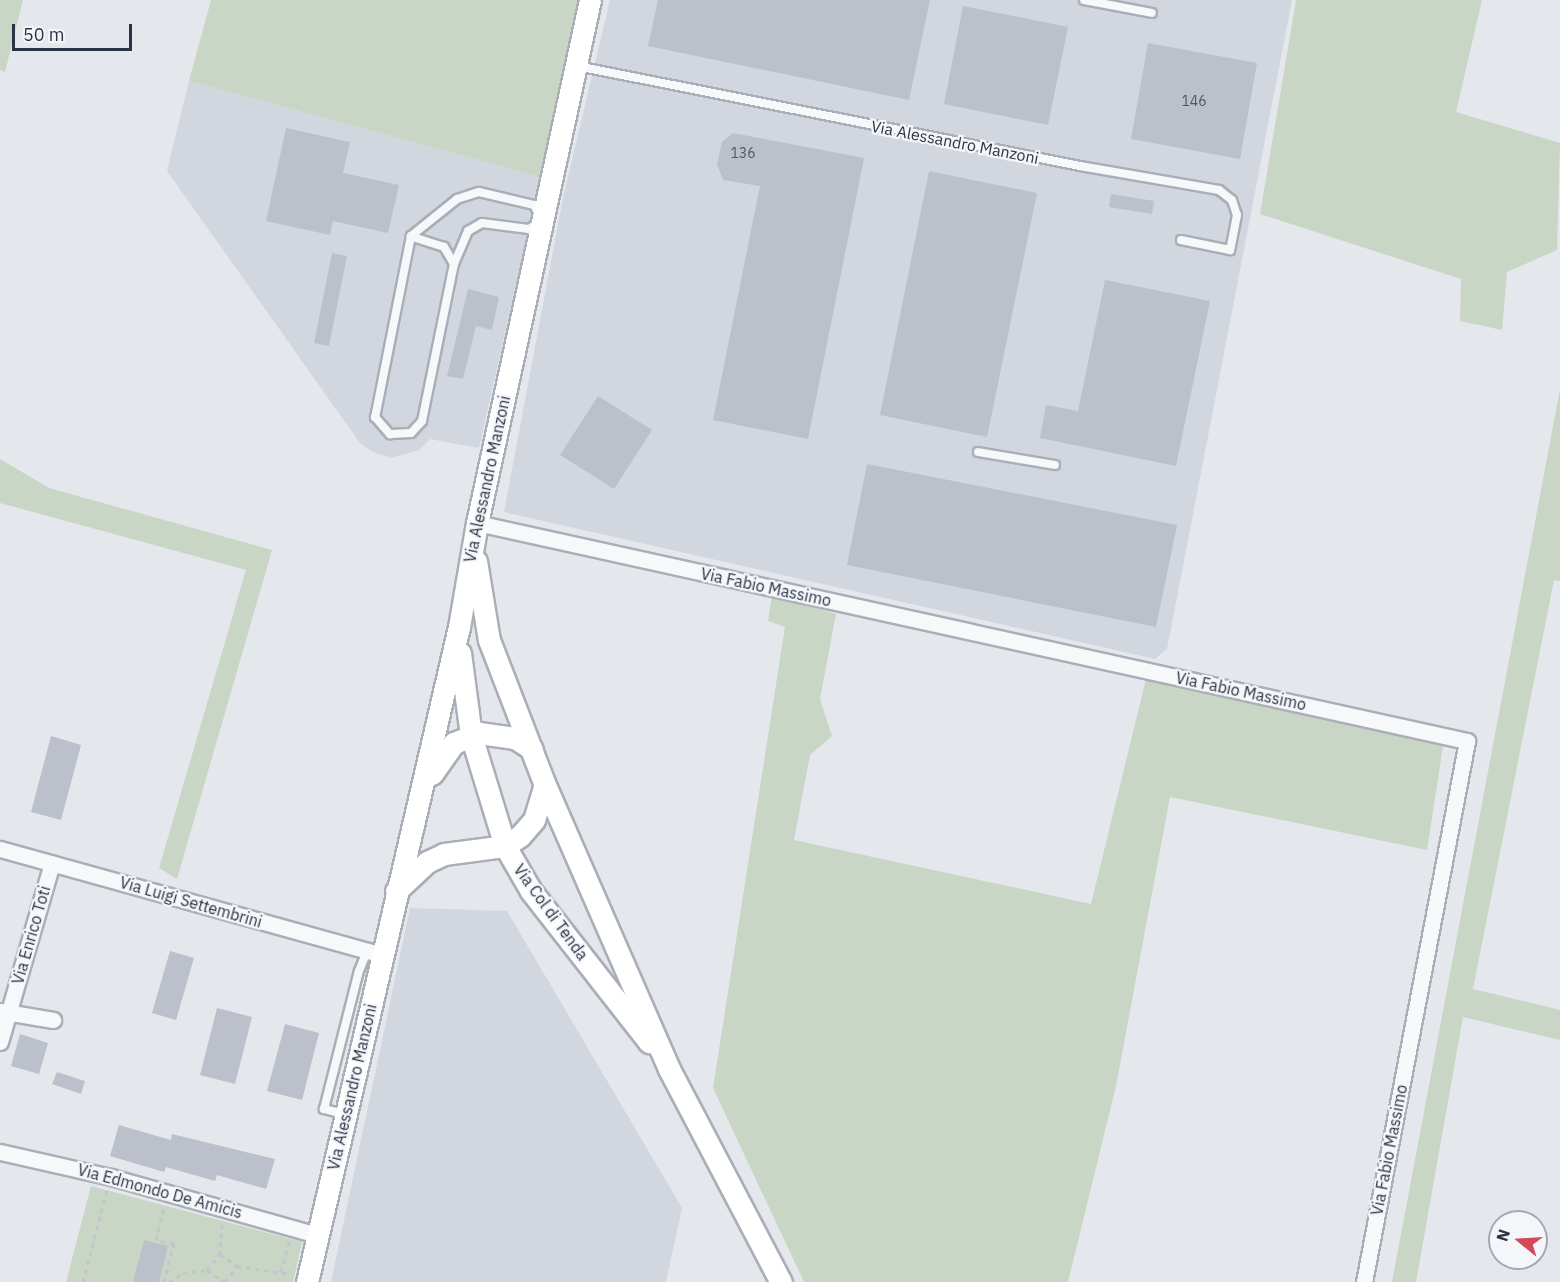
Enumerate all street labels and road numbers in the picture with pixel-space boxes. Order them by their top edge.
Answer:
street label: Via Alessandro Manzoni [870,116,1040,168]
street label: Via Alessandro Manzoni [460,394,514,564]
street label: Via Fabio Massimo [699,564,833,610]
street label: Via Fabio Massimo [1174,668,1308,714]
street label: Via Col di Tenda [510,860,592,964]
street label: Via Luigi Settembrini [118,872,264,932]
street label: Via Enrico Toti [8,883,54,987]
street label: Via Alessandro Manzoni [323,1002,381,1172]
street label: Via Fabio Massimo [1367,1083,1411,1217]
street label: Via Edmondo De Amicis [75,1160,245,1222]

